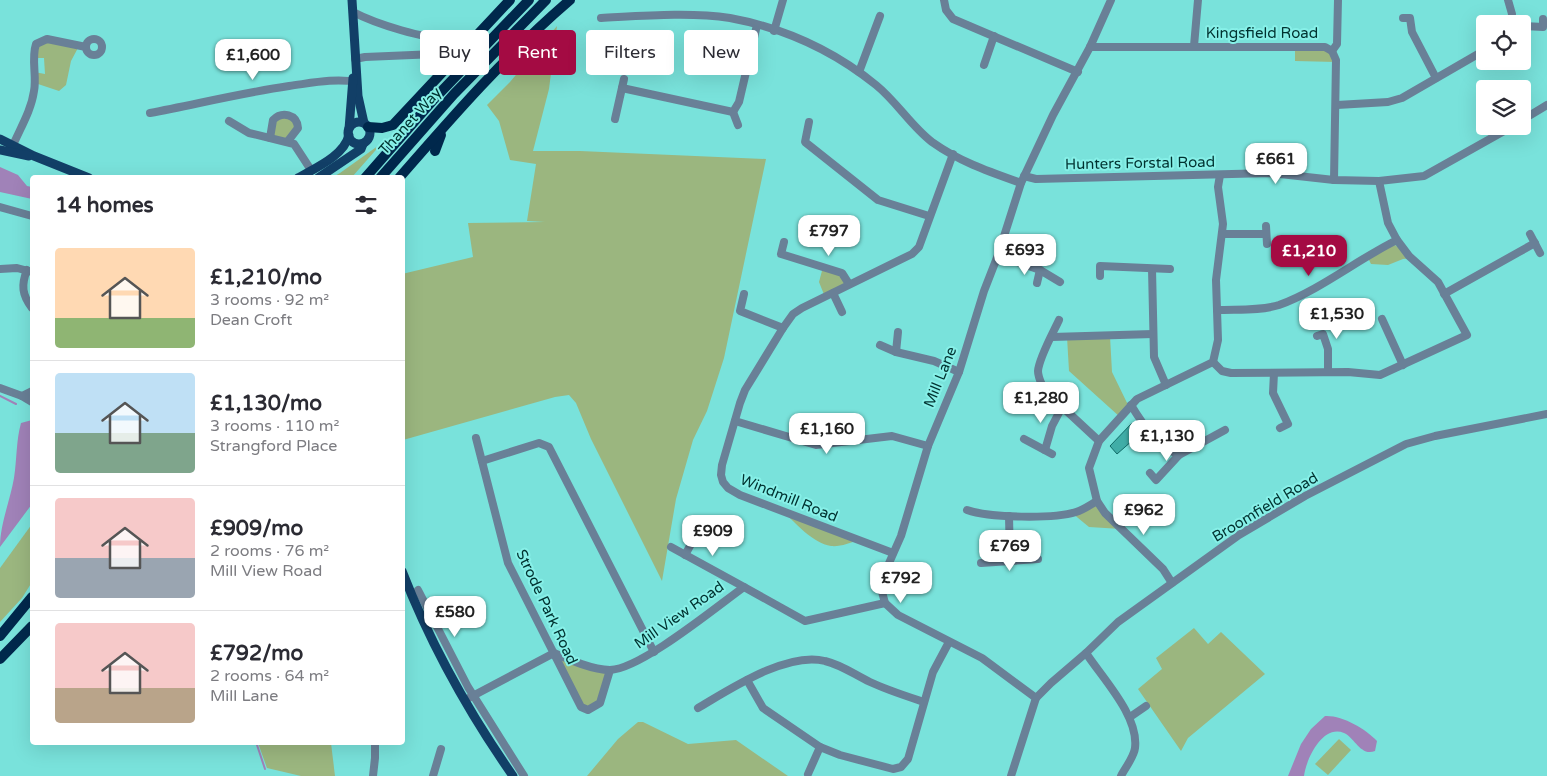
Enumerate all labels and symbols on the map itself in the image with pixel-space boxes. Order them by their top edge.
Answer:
street label: Kingsfield Road [1206,24,1318,42]
pin: £1,600 [212,38,294,81]
street label: Thanet Way [375,83,445,159]
pin: £661 [1246,142,1306,185]
street label: Hunters Forstal Road [1065,153,1215,173]
pin: £797 [799,214,859,257]
pin: £693 [995,234,1055,276]
pin: £1,210 [1268,234,1350,277]
pin: £1,530 [1296,298,1378,340]
street label: Mill Lane [920,344,960,410]
pin: £1,280 [1000,382,1082,424]
pin: £1,160 [786,412,868,455]
pin: £1,130 [1126,420,1208,462]
street label: Broomfield Road [1209,468,1321,546]
street label: Windmill Road [737,470,841,526]
pin: £962 [1114,494,1174,536]
pin: £909 [683,514,743,557]
pin: £769 [980,530,1040,572]
street label: Strode Park Road [512,547,582,667]
pin: £792 [871,562,931,604]
street label: Mill View Road [631,577,727,653]
pin: £580 [425,596,485,638]

